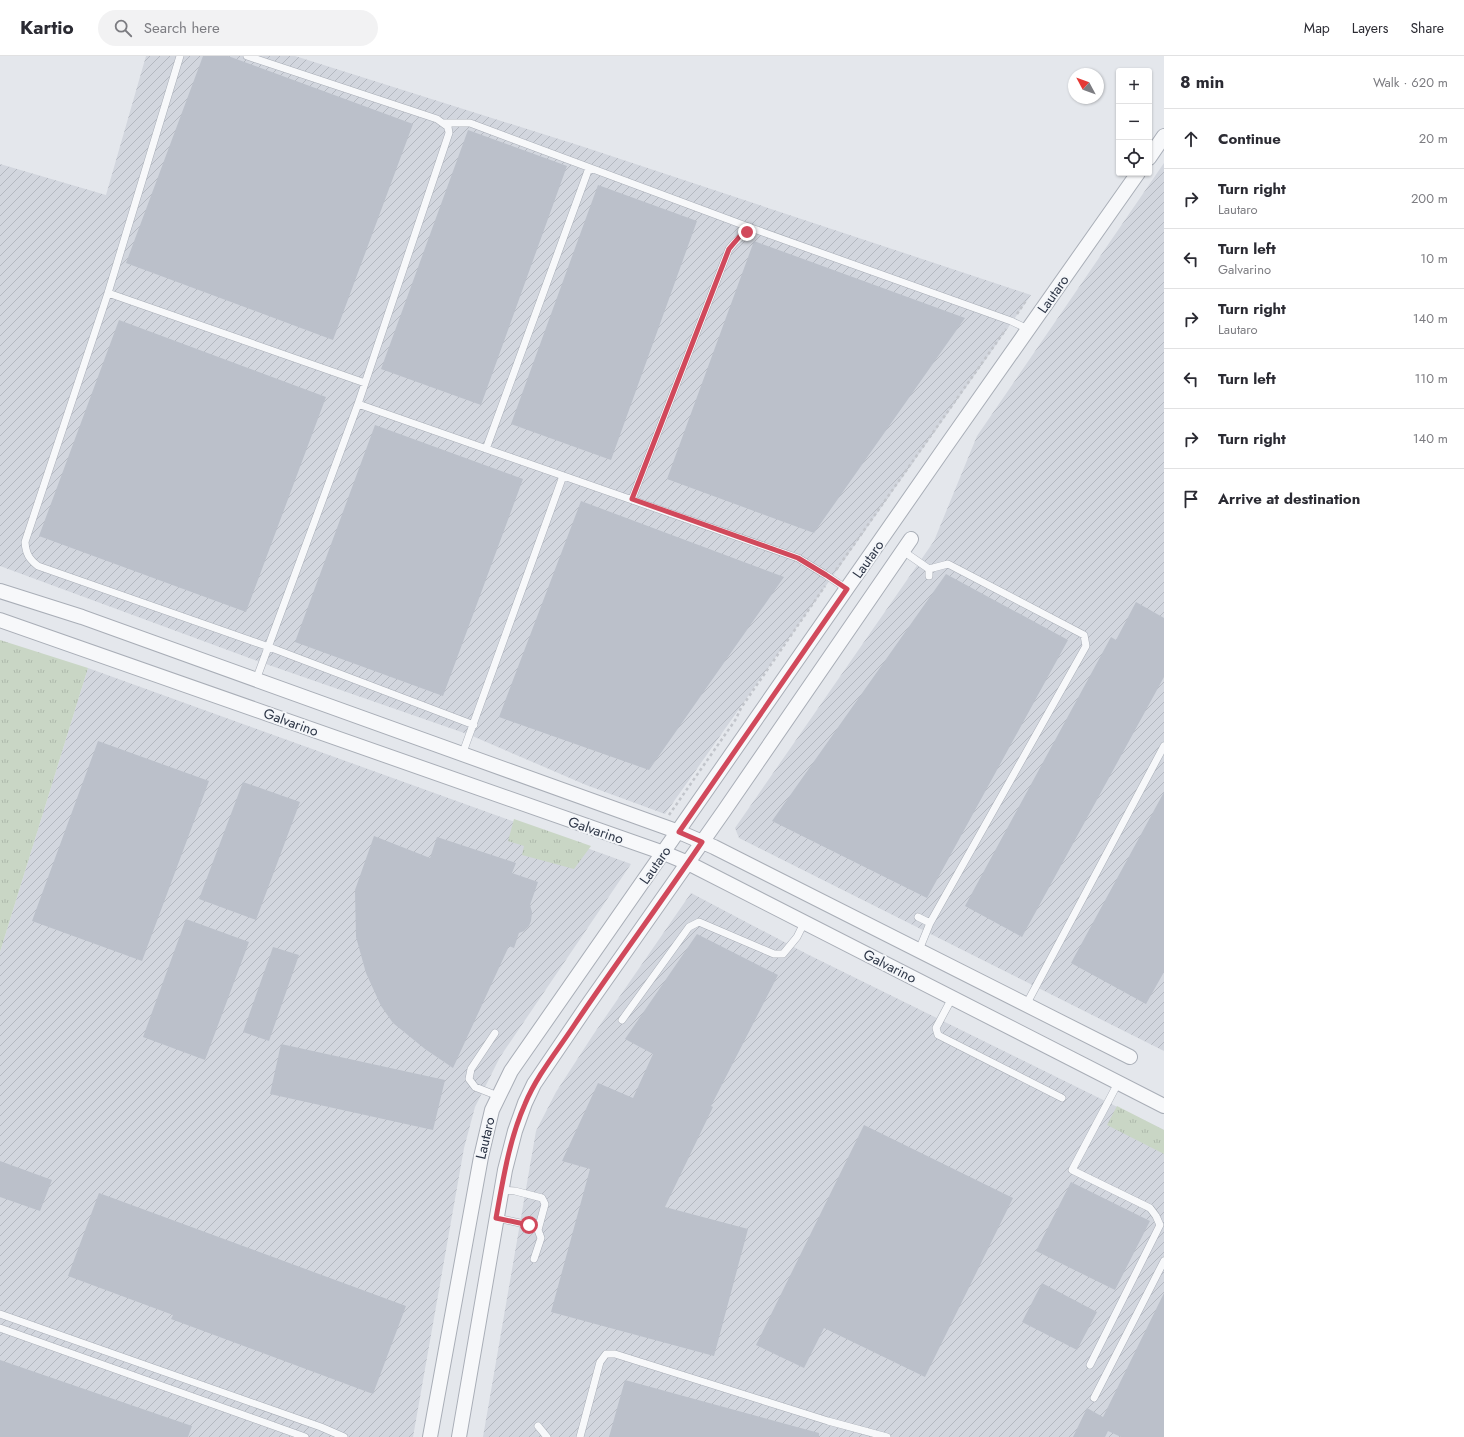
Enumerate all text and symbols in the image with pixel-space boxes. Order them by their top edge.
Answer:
search box [98,10,378,46]
text: Kartio [20,14,74,41]
icon: search [112,17,134,39]
text: Search here [144,17,220,39]
text: Map [1304,18,1330,38]
text: Layers [1352,18,1388,38]
text: Share [1410,18,1444,38]
north arrow [1068,68,1104,104]
map controls [1116,68,1152,176]
button: + [1116,68,1152,104]
text: 8 min [1180,70,1224,94]
text: Walk · 620 m [1373,73,1448,92]
button: − [1116,104,1152,140]
icon: ahead [1180,128,1202,150]
text: Continue [1218,128,1281,150]
text: 20 m [1419,129,1448,148]
button: locate [1116,140,1152,176]
text: Turn right [1218,178,1286,200]
icon: right [1180,188,1202,210]
text: 200 m [1411,189,1448,208]
text: Lautaro [1218,200,1258,219]
route end [738,223,756,241]
text: Turn left [1218,238,1276,260]
icon: left [1180,248,1202,270]
text: 10 m [1420,249,1448,268]
text: Galvarino [1218,260,1271,279]
street label: Lautaro [1033,270,1074,317]
text: Turn right [1218,298,1286,320]
icon: right [1180,308,1202,330]
text: 140 m [1413,309,1448,328]
text: Lautaro [1218,320,1258,339]
icon: left [1180,368,1202,390]
text: Turn left [1218,368,1276,390]
text: 110 m [1414,369,1448,388]
icon: right [1180,428,1202,450]
text: Turn right [1218,428,1286,450]
text: 140 m [1413,429,1448,448]
icon: arrive [1180,488,1202,510]
text: Arrive at destination [1218,488,1360,510]
street label: Lautaro [848,535,889,582]
street label: Galvarino [261,703,322,741]
street label: Galvarino [566,811,627,849]
street label: Lautaro [635,841,676,888]
street label: Galvarino [860,944,920,988]
street label: Lautaro [470,1115,500,1161]
route start [520,1216,538,1234]

